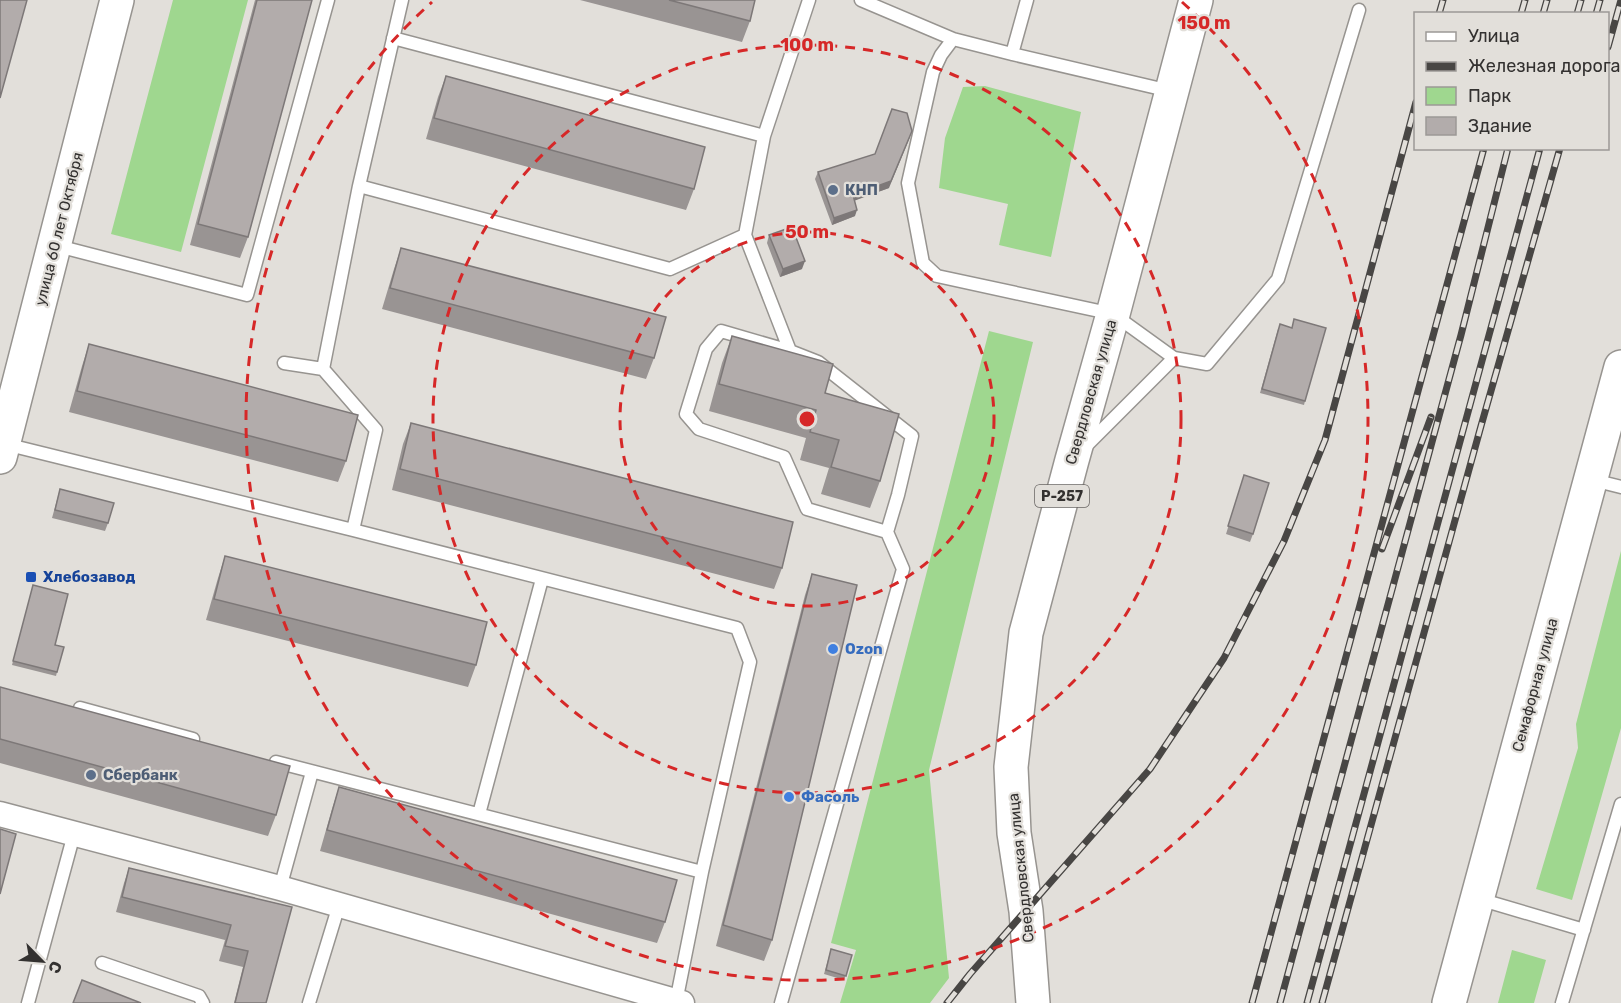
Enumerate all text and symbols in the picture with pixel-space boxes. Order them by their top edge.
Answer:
text: 150 m [1177,12,1231,34]
legend [1414,12,1609,150]
text: Улица [1468,25,1520,47]
text: 100 m [780,34,834,56]
text: Железная дорога [1468,55,1621,77]
text: Парк [1468,85,1512,107]
text: Здание [1468,115,1532,137]
street label: улица 60 лет Октября [31,150,87,308]
place label: КНП [845,181,878,199]
marker: КНП [826,183,840,197]
text: 50 m [785,221,829,243]
street label: Свердловская улица [1062,317,1120,467]
centre of rings [797,409,817,429]
road number: Р-257 [1035,485,1089,507]
place label: Хлебозавод [43,568,135,586]
marker: Хлебозавод [24,570,38,584]
street label: Семафорная улица [1508,616,1562,754]
place label: Ozon [845,640,883,658]
marker: Ozon [826,642,840,656]
place label: Сбербанк [103,766,178,784]
marker: Сбербанк [84,768,98,782]
place label: Фасоль [801,788,860,806]
marker: Фасоль [782,790,796,804]
street label: Свердловская улица [1004,792,1038,944]
north arrow [12,931,72,991]
text: С [44,958,66,976]

